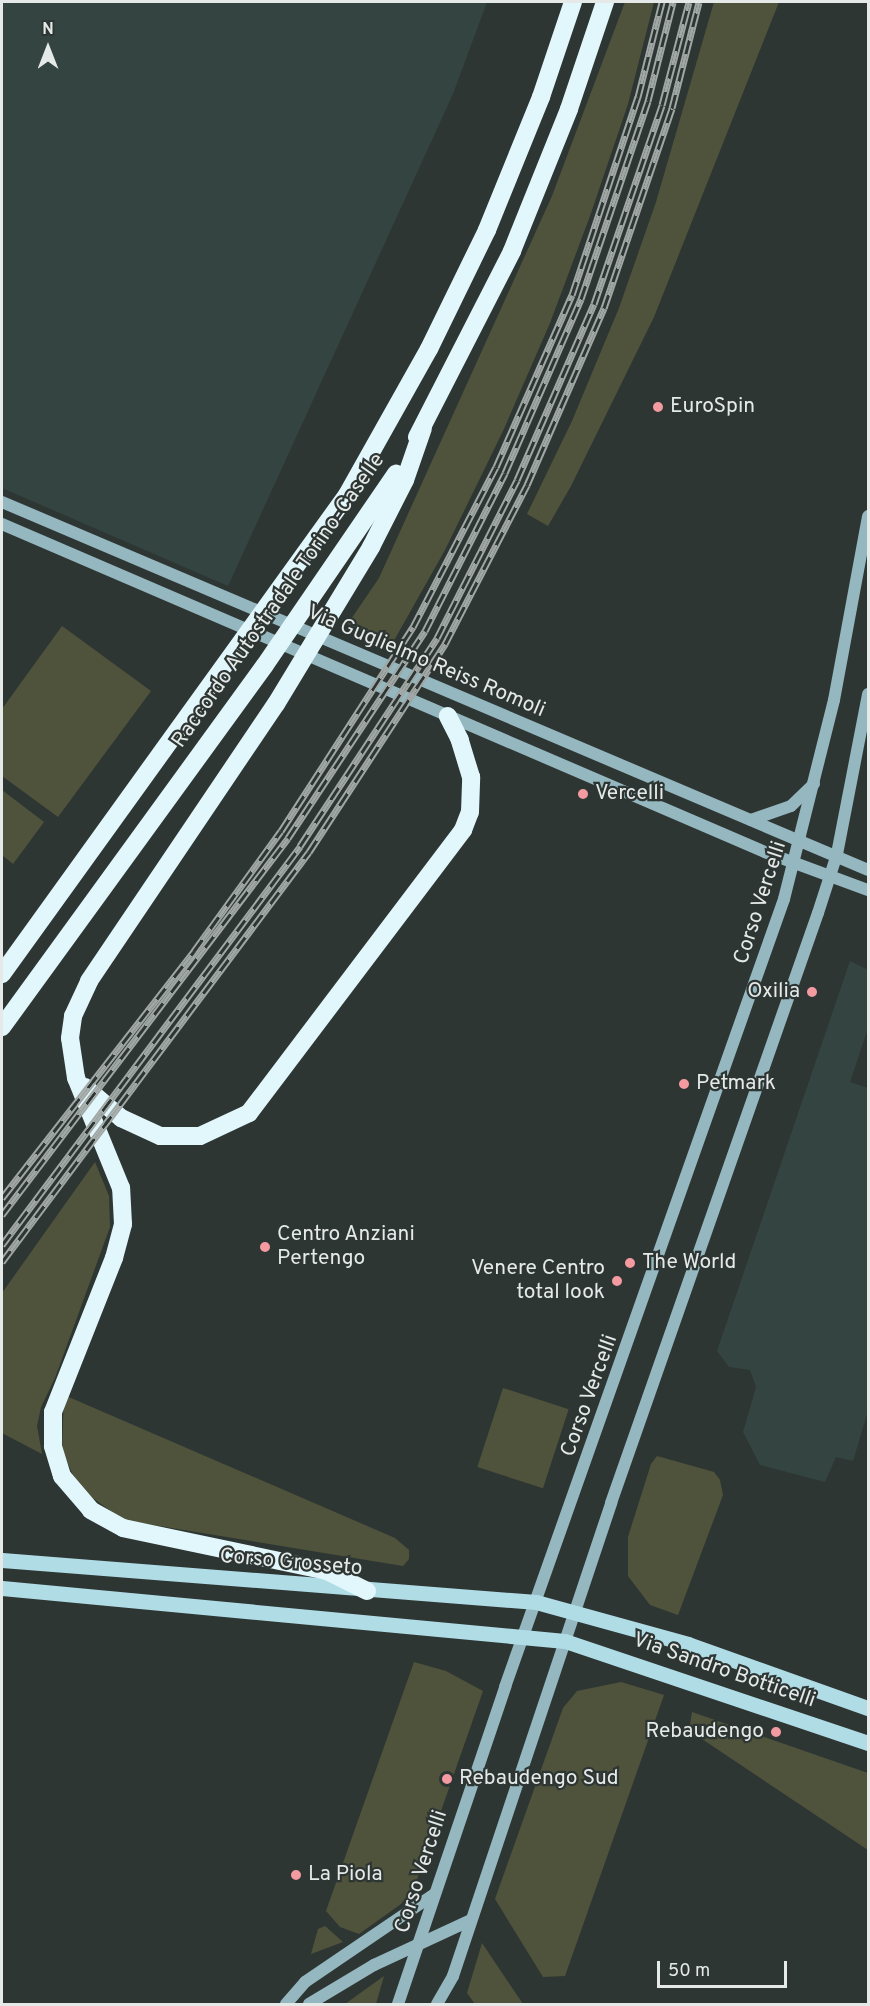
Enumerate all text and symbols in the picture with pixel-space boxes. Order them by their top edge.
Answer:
north arrow [18,18,78,78]
text: N [42,20,54,40]
place label: EuroSpin [670,394,755,420]
marker: EuroSpin [651,400,665,414]
street label: Raccordo Autostradale Torino-Caselle [167,448,391,754]
street label: Via Guglielmo Reiss Romoli [303,600,549,724]
place label: Vercelli [595,781,664,807]
marker: Vercelli [576,787,590,801]
street label: Corso Vercelli [729,838,793,968]
place label: Oxilia [747,979,800,1005]
marker: Oxilia [805,985,819,999]
place label: Petmark [696,1071,776,1097]
marker: Petmark [677,1077,691,1091]
place label: Centro Anziani Pertengo [277,1222,416,1272]
marker: Centro Anziani Pertengo [258,1240,272,1254]
place label: The World [642,1250,737,1276]
place label: Venere Centro total look [471,1256,605,1306]
marker: The World [623,1256,637,1270]
marker: Venere Centro total look [610,1274,624,1288]
street label: Corso Vercelli [556,1331,624,1461]
street label: Corso Grosseto [219,1544,363,1582]
street label: Via Sandro Botticelli [629,1628,819,1714]
place label: Rebaudengo [646,1719,764,1745]
marker: Rebaudengo [769,1725,783,1739]
place label: Rebaudengo Sud [459,1766,619,1792]
marker: Rebaudengo Sud [440,1772,454,1786]
street label: Corso Vercelli [390,1807,454,1937]
place label: La Piola [308,1862,383,1888]
marker: La Piola [289,1868,303,1882]
scale bar [660,1949,790,1987]
text: 50 m [668,1960,710,1983]

